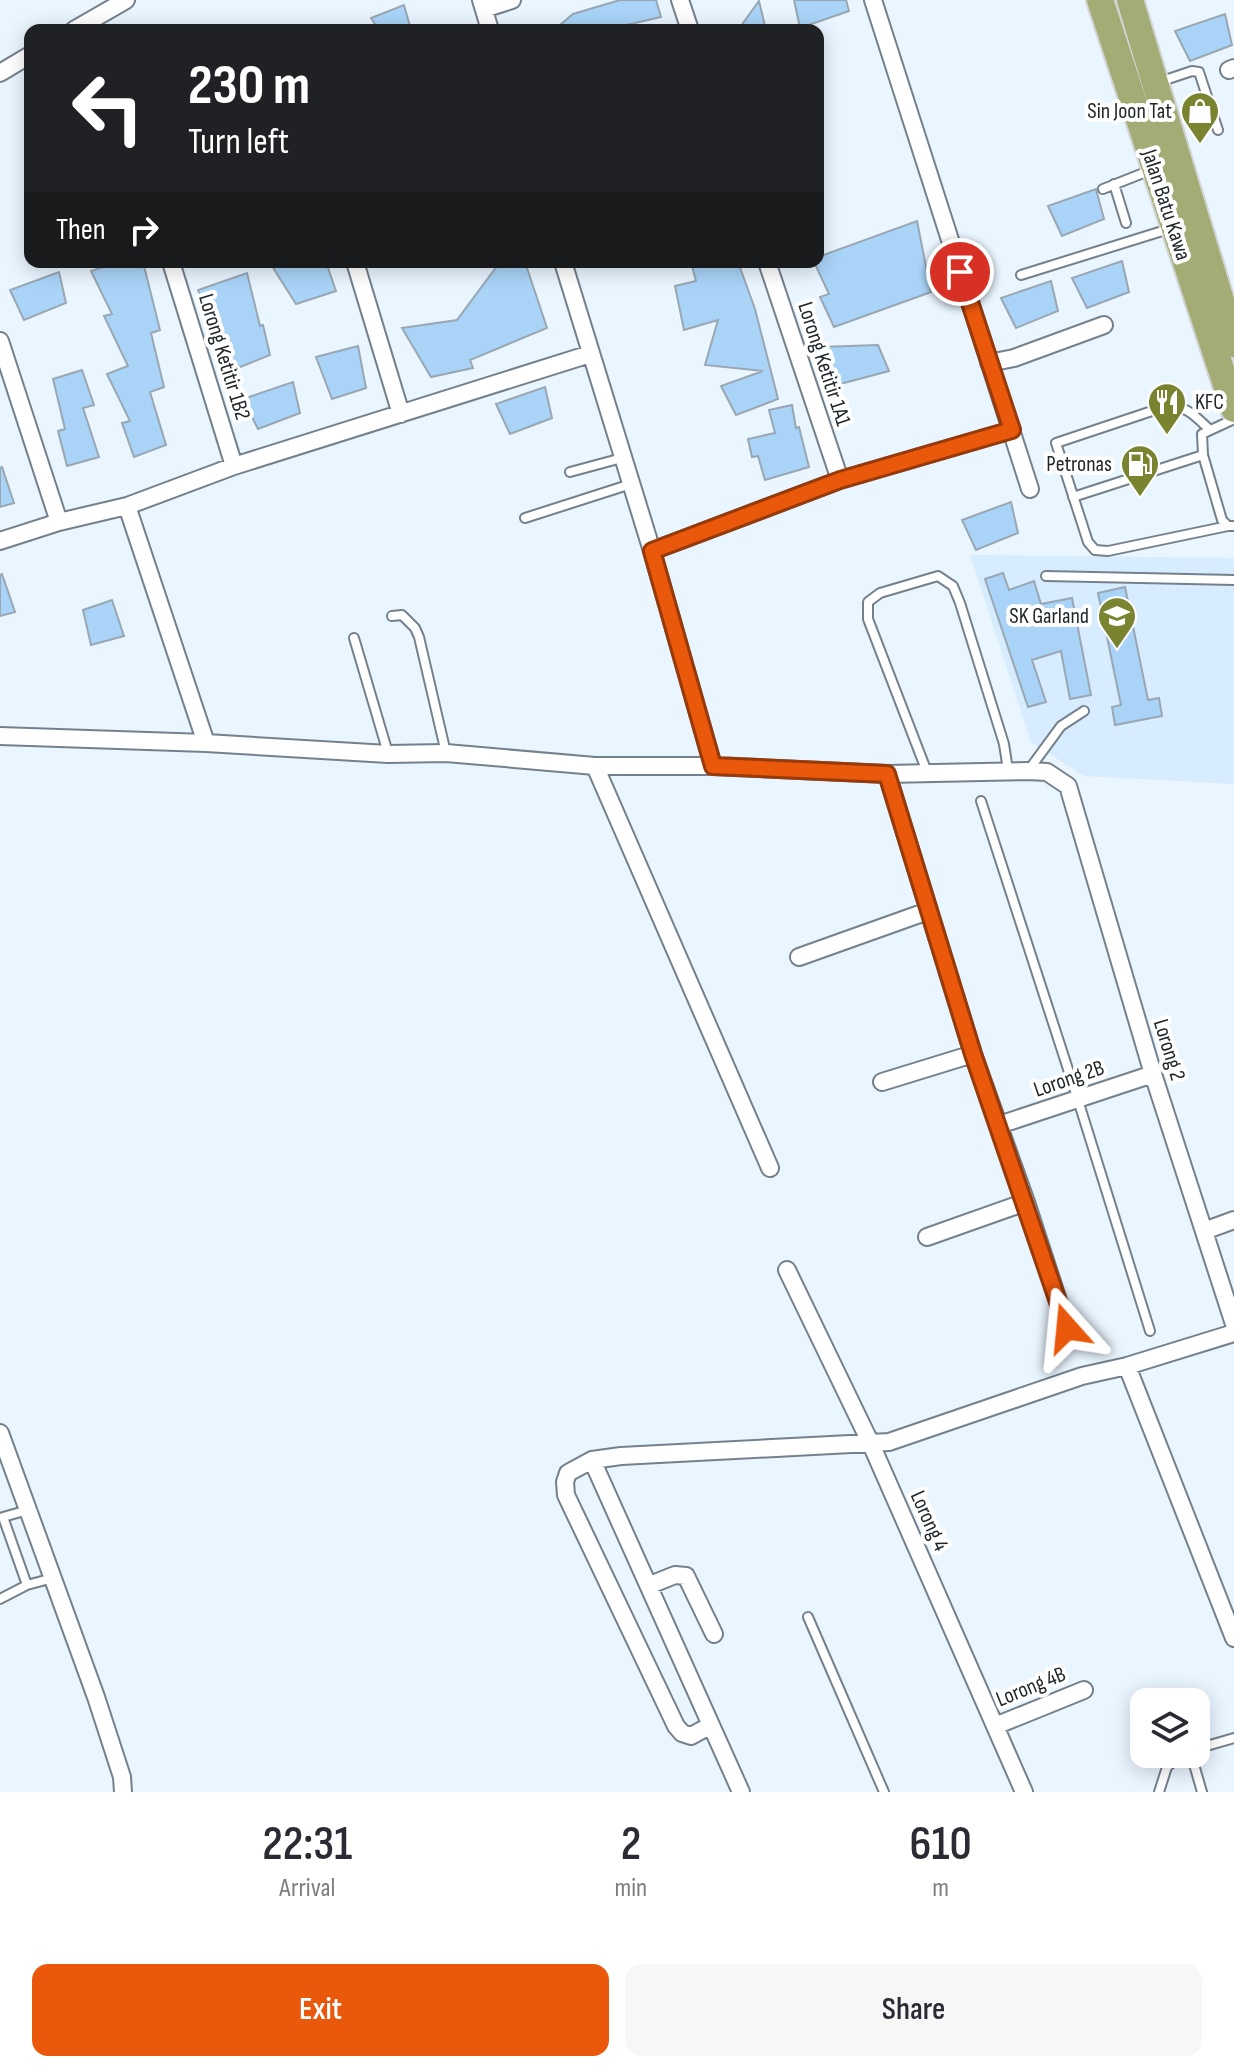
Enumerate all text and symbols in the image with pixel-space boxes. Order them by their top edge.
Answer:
text: 230 m [188,53,310,120]
icon: left [56,56,160,160]
shop icon: Sin Joon Tat [1179,90,1221,145]
place label: Sin Joon Tat [1087,98,1172,125]
text: Turn left [188,121,289,164]
street label: Jalan Batu Kawa [1135,145,1197,264]
icon: right [122,208,166,252]
text: Then [56,212,106,248]
pin [926,238,994,306]
icon: arrive [938,250,982,294]
street label: Lorong Ketitir 1B2 [192,291,256,423]
street label: Lorong Ketitir 1A1 [791,299,857,430]
restaurant icon: KFC [1146,381,1188,436]
place label: KFC [1195,389,1224,416]
fuel station icon: Petronas [1119,443,1161,498]
place label: Petronas [1046,451,1112,478]
school or university icon: SK Garland [1096,595,1138,650]
place label: SK Garland [1009,603,1089,630]
street label: Lorong 2 [1147,1016,1191,1084]
street label: Lorong 2B [1030,1054,1108,1104]
position arrow [1025,1286,1109,1370]
street label: Lorong 4 [904,1487,954,1555]
street label: Lorong 4B [992,1661,1070,1713]
map controls [1130,1688,1210,1768]
button: layers [1130,1688,1210,1768]
text: 22:31 [262,1816,352,1873]
text: 2 [621,1816,641,1873]
text: 610 [910,1816,972,1873]
text: Arrival [279,1873,335,1904]
text: min [615,1873,647,1904]
text: m [932,1873,949,1904]
button: Exit [32,1964,609,2056]
button: Share [625,1964,1202,2056]

